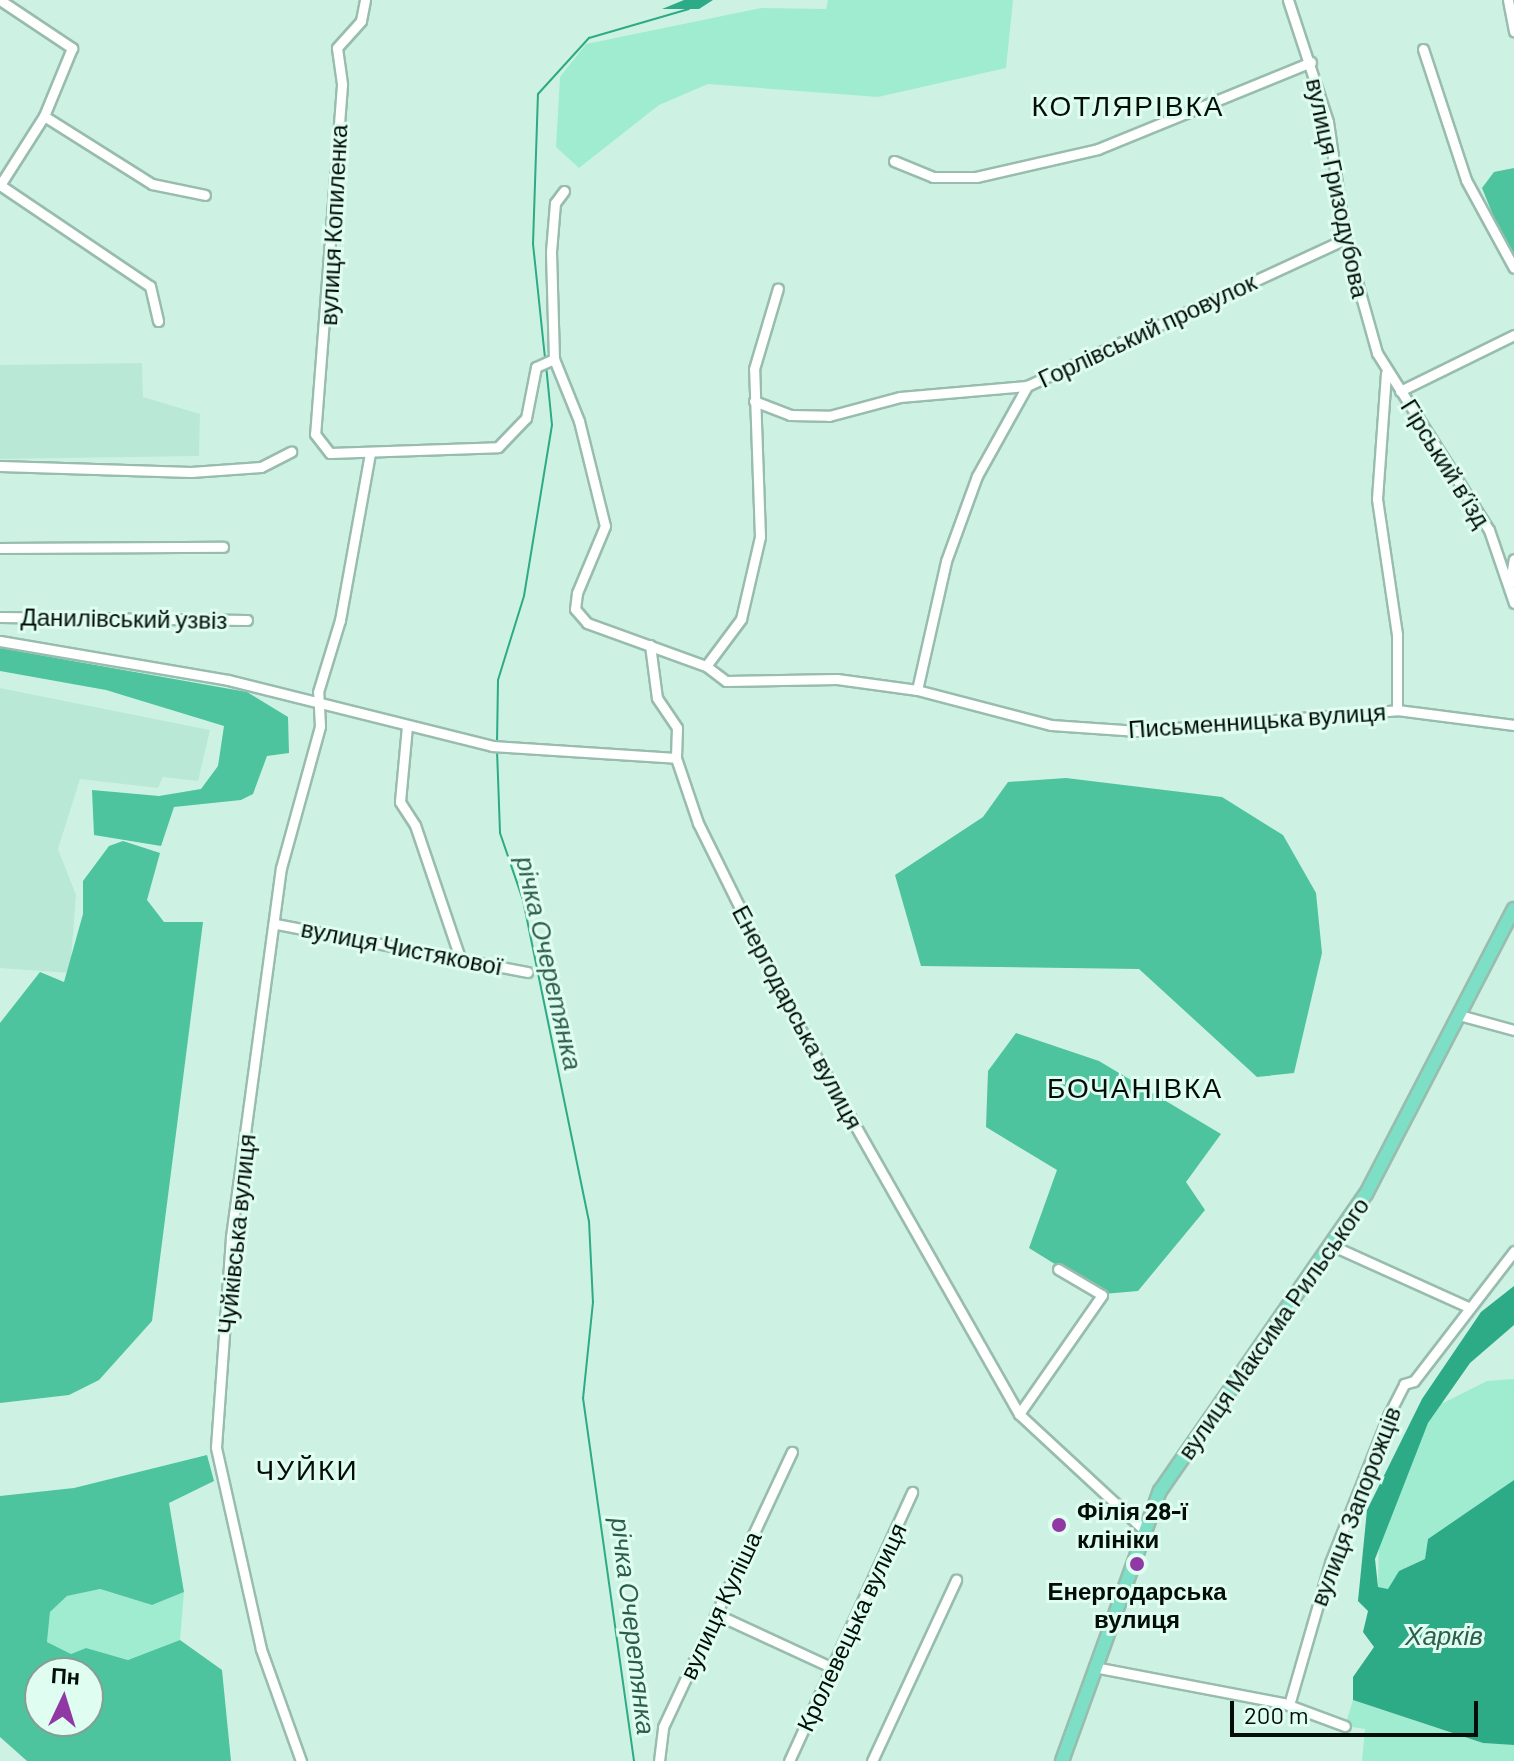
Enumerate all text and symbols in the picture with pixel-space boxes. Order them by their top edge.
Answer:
street label: вулиця Гризодубова [1301,76,1375,300]
district label: КОТЛЯРІВКА [1032,88,1224,122]
street label: вулиця Копиленка [313,124,353,326]
street label: Горлівський провулок [1033,267,1261,393]
street label: Гірський в’їзд [1395,394,1497,532]
street label: Данилівський узвіз [20,602,228,634]
street label: Письменницька вулиця [1127,697,1387,743]
water label: річка Очеретянка [510,853,590,1073]
street label: Енергодарська вулиця [727,900,869,1134]
street label: вулиця Чистякової [299,913,505,981]
district label: БОЧАНІВКА [1047,1070,1223,1104]
street label: Чуйківська вулиця [211,1132,261,1336]
street label: вулиця Максима Рильського [1171,1191,1375,1465]
street label: вулиця Запорожців [1304,1402,1406,1610]
district label: ЧУЙКИ [255,1452,359,1486]
place label: Філія 28-ї клініки [1077,1497,1188,1553]
marker: Філія 28-ї клініки [1048,1514,1070,1536]
water label: річка Очеретянка [605,1516,663,1736]
street label: Кролевецька вулиця [790,1518,912,1736]
street label: вулиця Куліша [673,1526,767,1684]
marker: Енергодарська вулиця [1128,1555,1146,1573]
place label: Енергодарська вулиця [1047,1577,1227,1633]
water label: Харків [1405,1619,1483,1651]
north arrow [24,1657,104,1737]
text: Пн [50,1661,81,1689]
scale bar [1234,1685,1482,1735]
text: 200 m [1244,1700,1309,1729]

